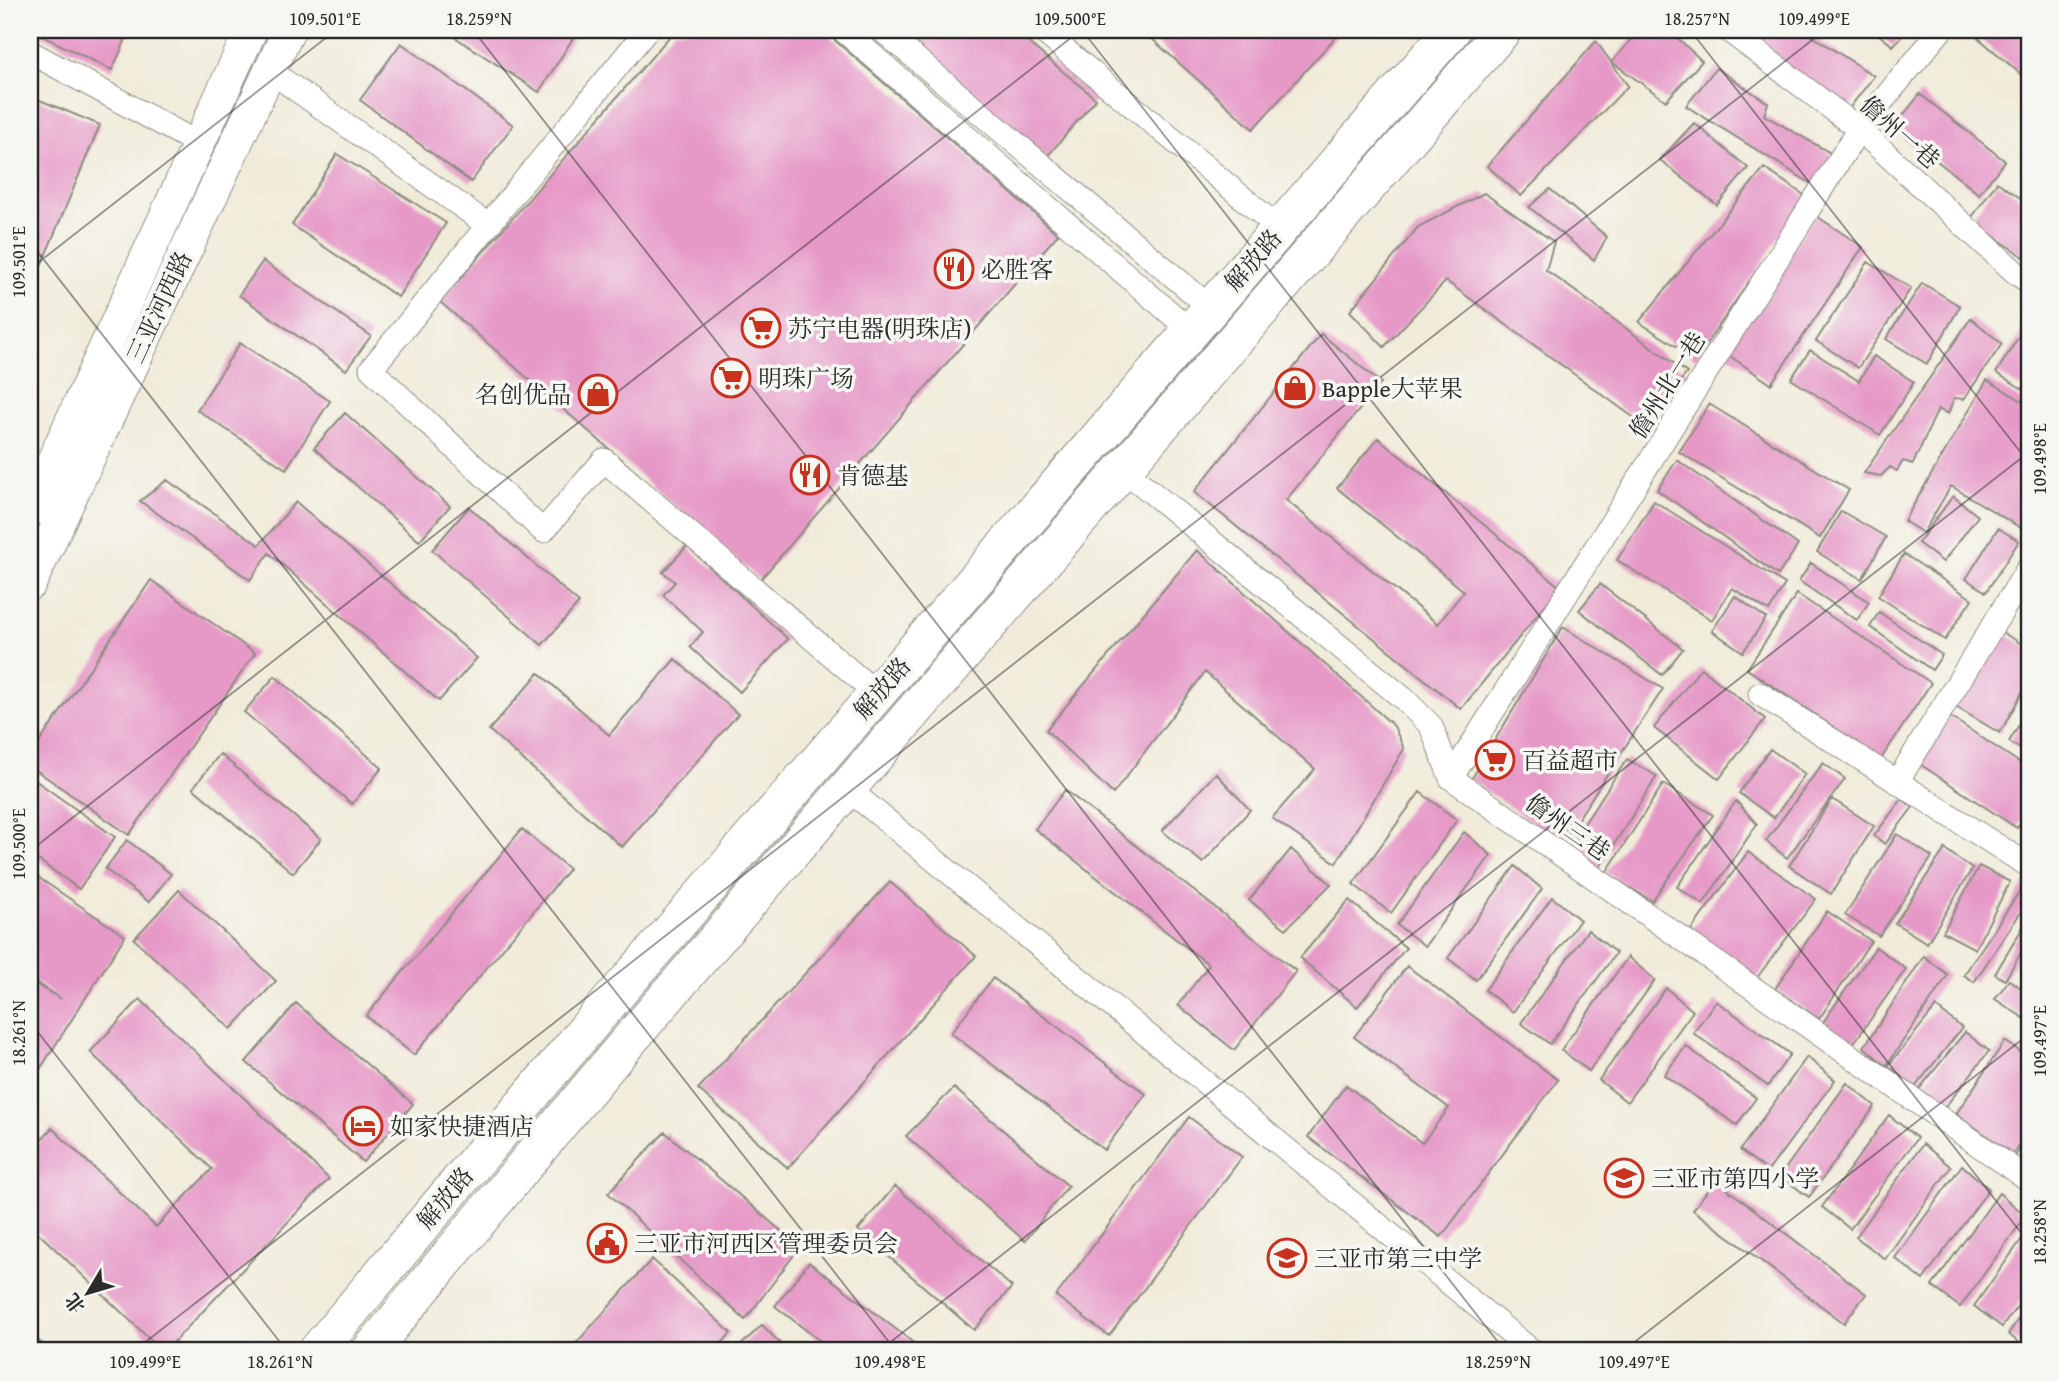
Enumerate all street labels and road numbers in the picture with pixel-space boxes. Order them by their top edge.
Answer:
street label: 儋州一巷 [1852,87,1948,177]
street label: 解放路 [1216,221,1290,299]
street label: 三亚河西路 [118,245,200,369]
street label: 儋州北一巷 [1620,325,1714,445]
street label: 解放路 [845,649,919,727]
street label: 儋州三巷 [1519,785,1617,869]
street label: 解放路 [408,1159,482,1237]

